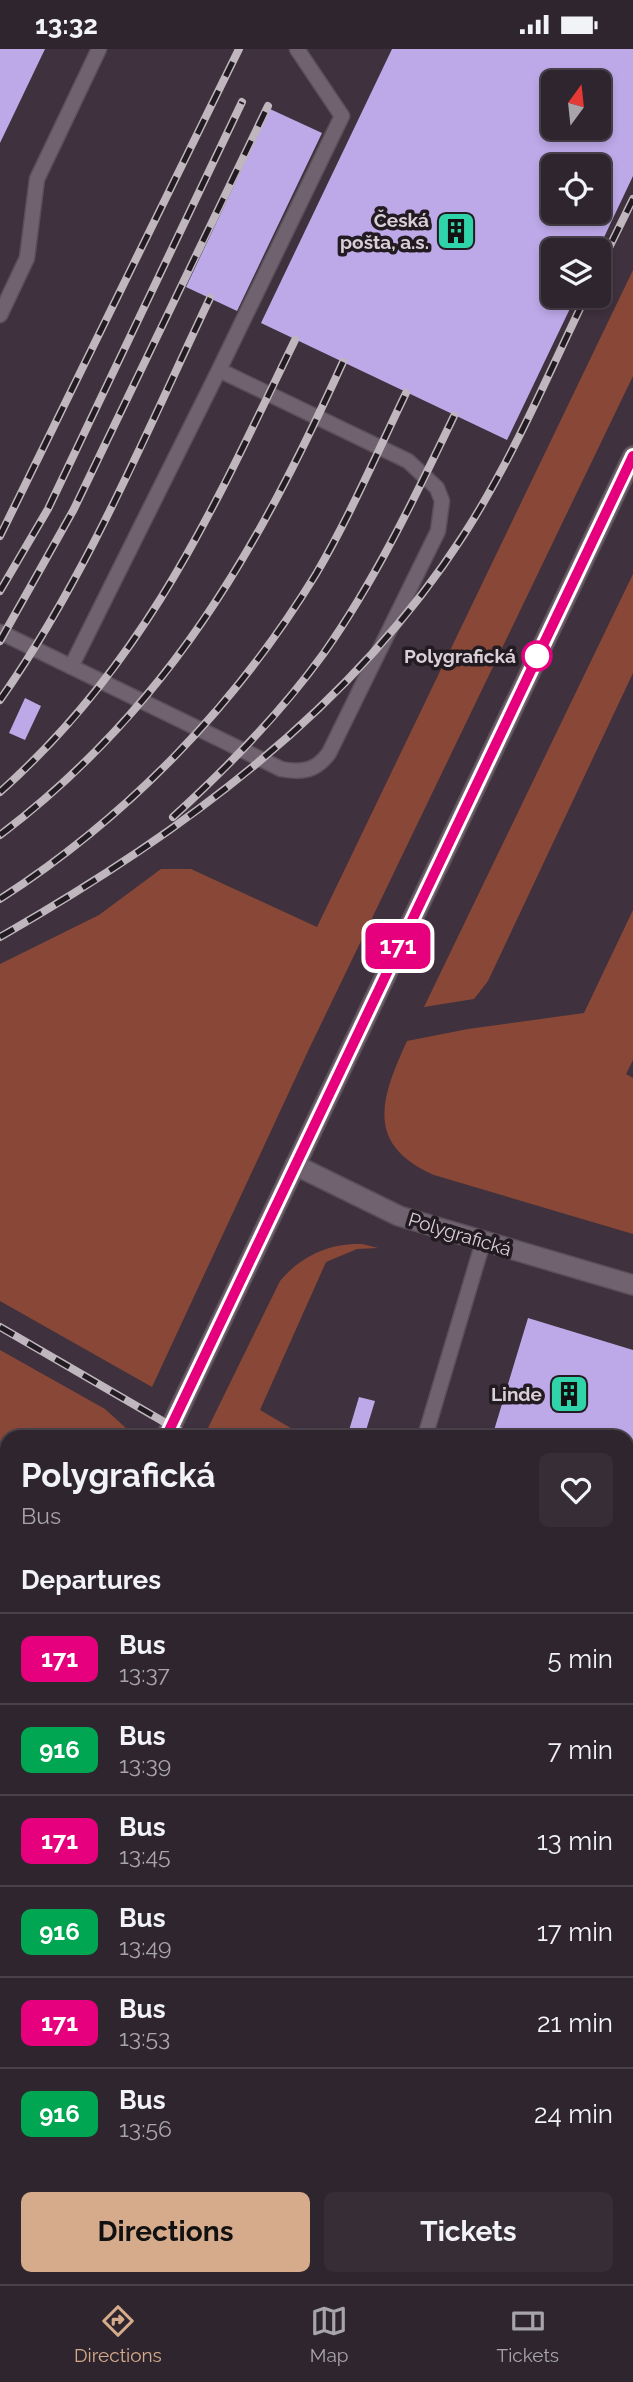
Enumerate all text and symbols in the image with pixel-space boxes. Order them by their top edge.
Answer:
text: 13:32 [35,10,98,40]
north arrow [541,70,611,140]
map controls [541,70,611,308]
button: locate [541,154,611,224]
place label: Česká pošta, a.s. [340,209,429,253]
building icon: Česká pošta, a.s. [435,210,477,252]
button: layers [541,238,611,308]
marker: Polygrafická [522,641,552,671]
place label: Polygrafická [404,645,516,667]
line badge: 171 [358,923,438,969]
text: 171 [379,931,417,960]
street label: Polygrafická [406,1208,514,1260]
building icon: Linde [548,1373,590,1415]
place label: Linde [491,1383,542,1405]
button: heart [539,1453,613,1527]
text: Polygrafická [21,1456,215,1495]
text: Bus [21,1502,61,1529]
text: Departures [21,1565,161,1595]
text: Bus [119,1630,166,1660]
text: 171 [41,1644,78,1673]
text: 5 min [547,1644,613,1674]
text: 13:37 [119,1660,170,1687]
text: Bus [119,1721,166,1751]
text: 916 [39,1735,80,1764]
text: 7 min [548,1735,613,1765]
text: 13:39 [119,1751,171,1778]
text: Bus [119,1812,166,1842]
text: 171 [41,1826,78,1855]
text: 13 min [537,1826,613,1856]
text: 13:45 [119,1842,171,1869]
text: Bus [119,1903,166,1933]
text: 916 [39,1917,80,1946]
text: 17 min [537,1917,613,1947]
text: 13:49 [119,1933,172,1960]
text: Bus [119,1994,166,2024]
text: 171 [41,2008,78,2037]
text: 21 min [537,2008,613,2038]
text: 13:53 [119,2024,170,2051]
text: Bus [119,2085,166,2115]
text: 916 [39,2099,80,2128]
text: 24 min [534,2099,613,2129]
text: 13:56 [119,2115,172,2142]
button: Directions [21,2192,310,2272]
button: Tickets [324,2192,613,2272]
tab: Directions [74,2302,162,2366]
tab: Map [310,2302,349,2366]
tab: Tickets [497,2302,559,2366]

